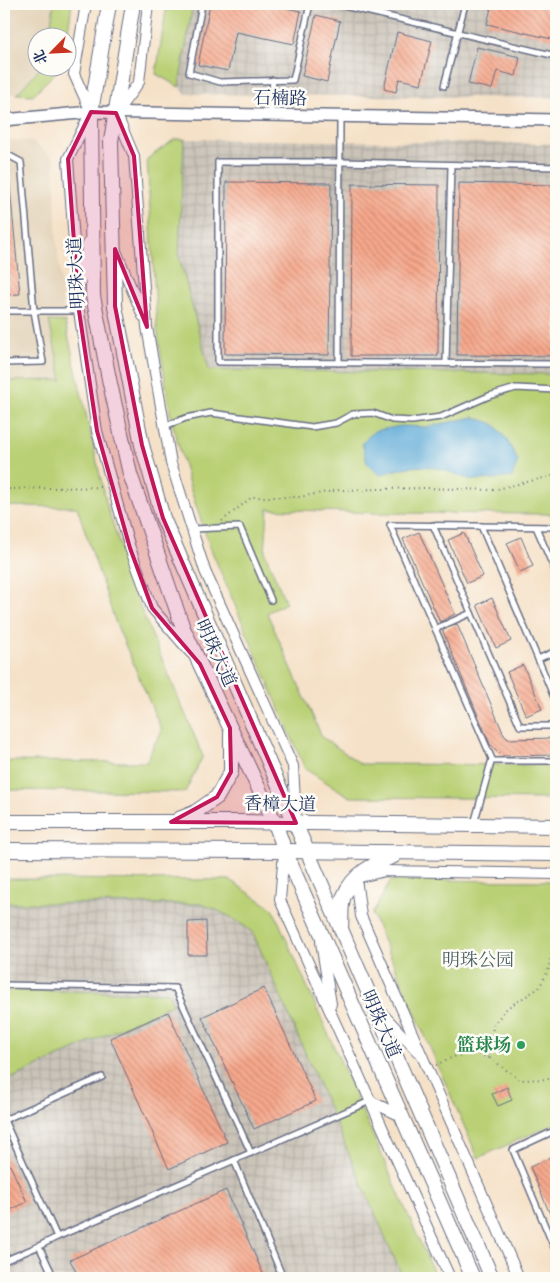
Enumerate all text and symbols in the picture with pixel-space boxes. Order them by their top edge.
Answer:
north arrow [28,28,78,78]
text: 北 [30,47,51,67]
street label: 石楠路 [253,87,307,110]
street label: 明珠大道 [63,236,90,310]
street label: 明珠大道 [190,616,241,691]
street label: 香樟大道 [244,792,316,817]
park label: 明珠公园 [442,949,514,972]
street label: 明珠大道 [355,987,406,1062]
place label: 篮球场 [457,1034,511,1057]
marker: 篮球场 [515,1039,527,1051]

